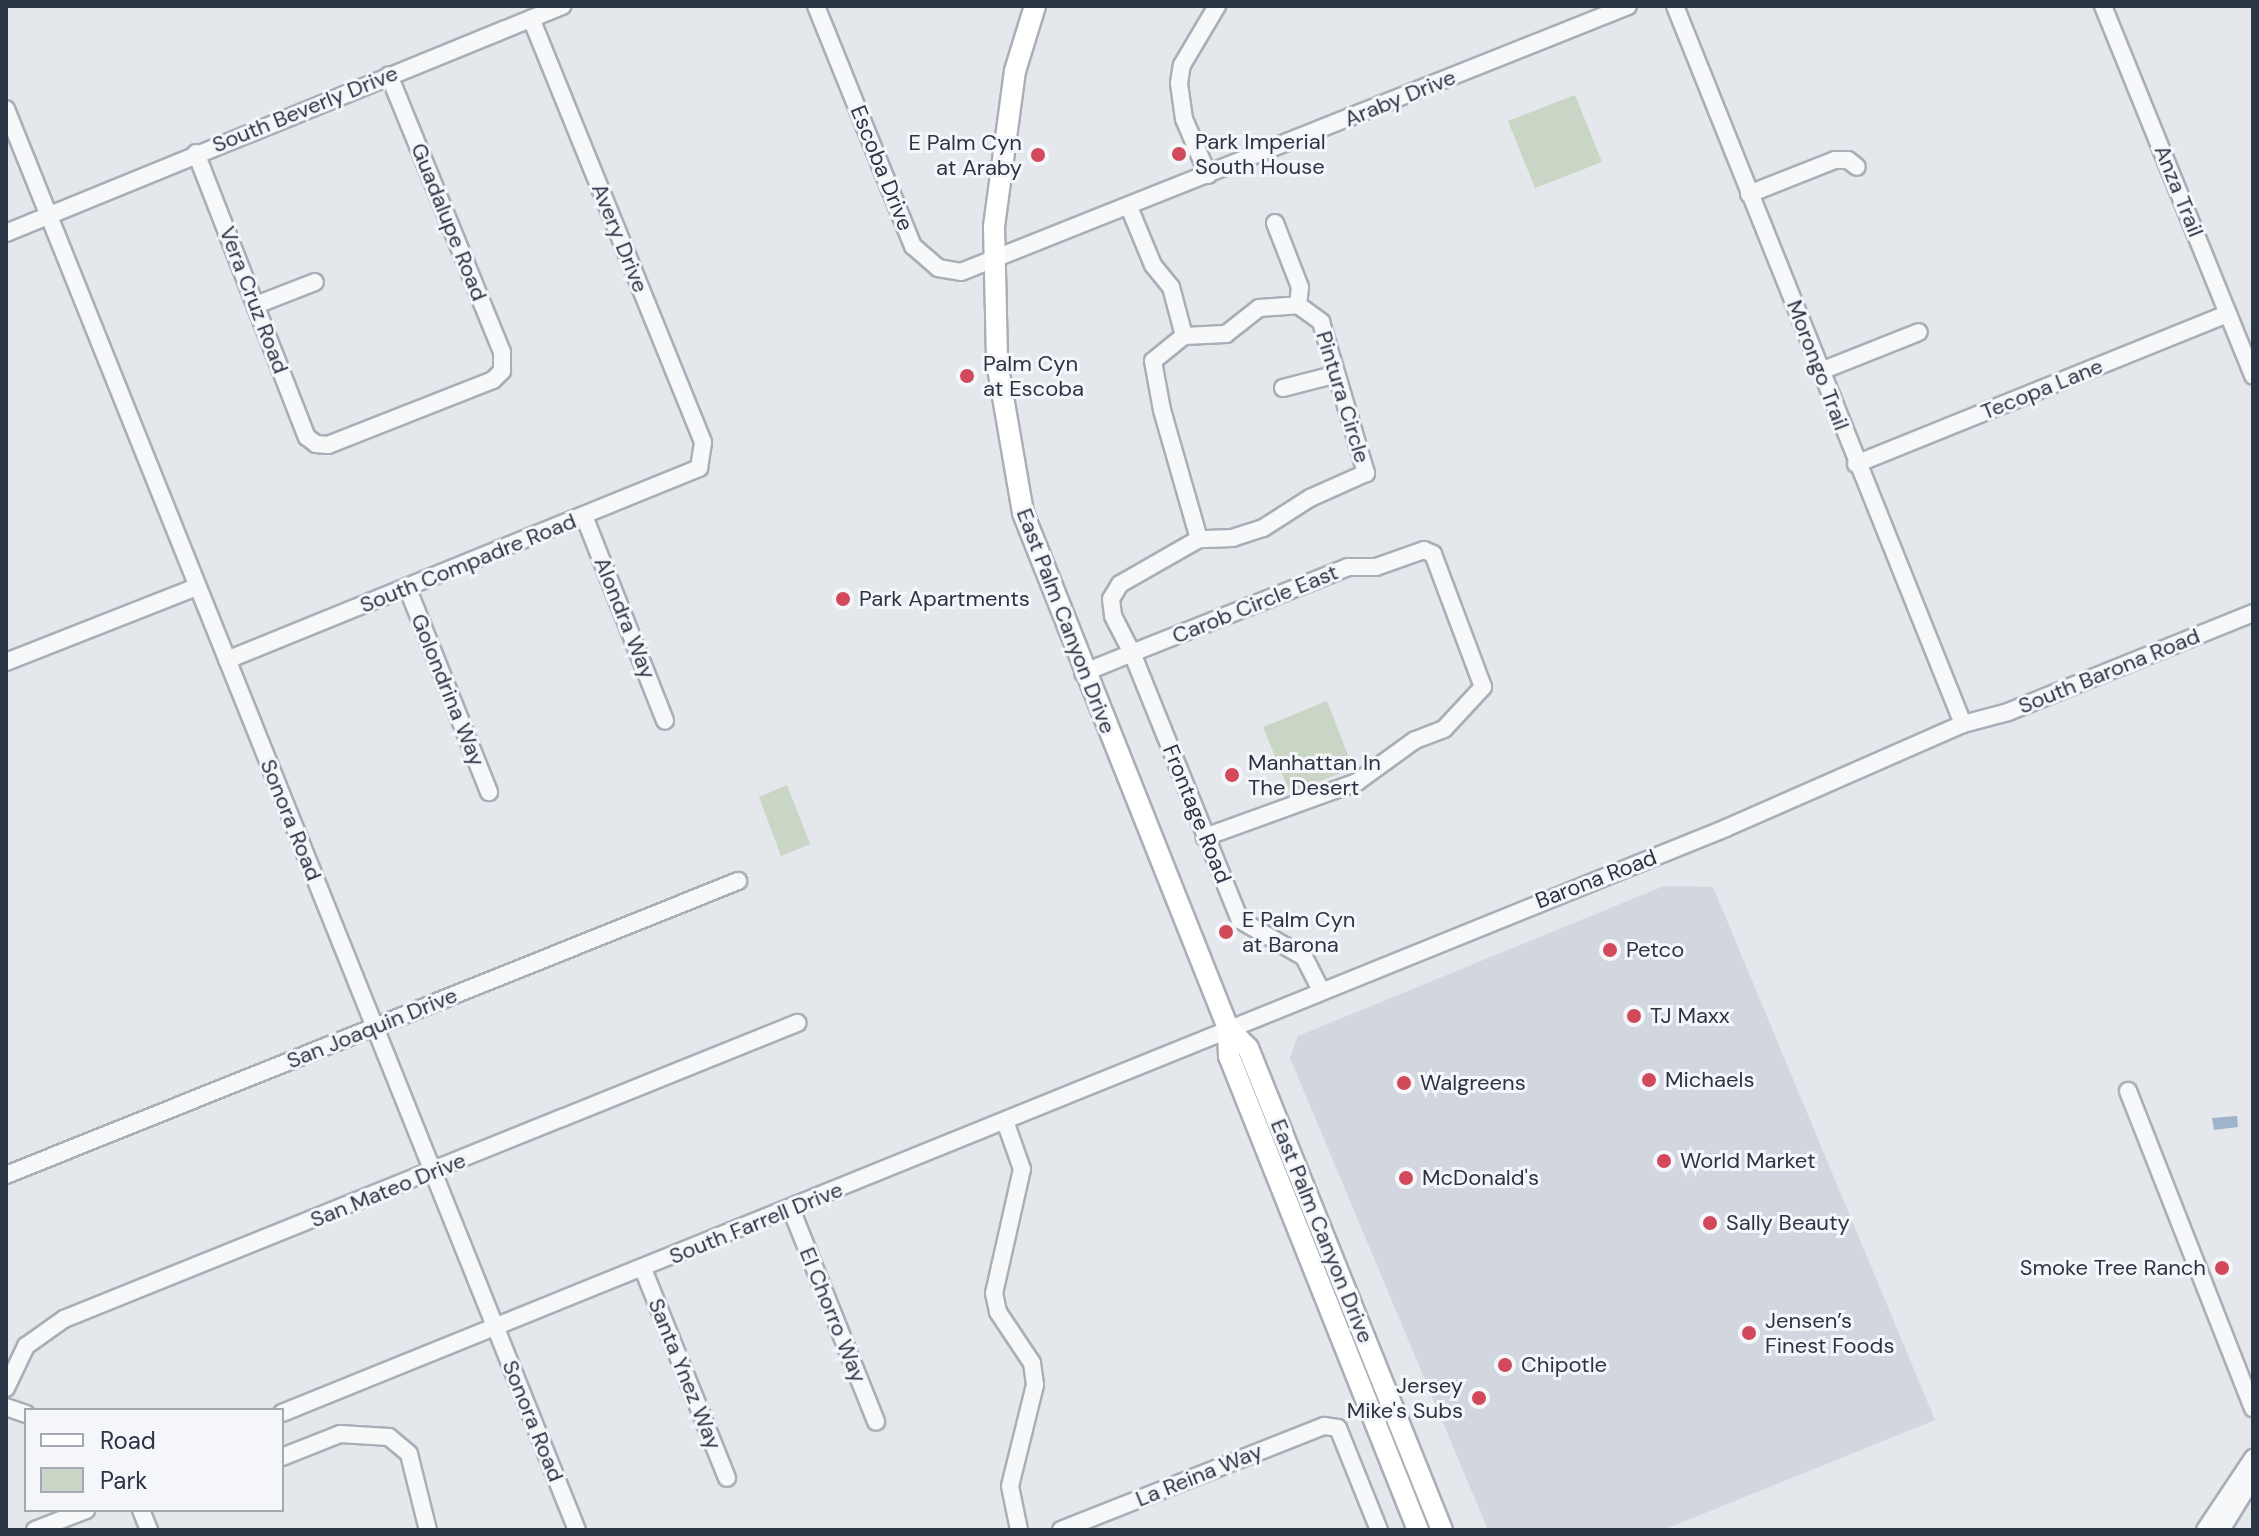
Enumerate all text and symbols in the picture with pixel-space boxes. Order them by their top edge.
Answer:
street label: South Beverly Drive [208,60,402,158]
street label: Araby Drive [1340,64,1460,132]
street label: Escoba Drive [845,101,919,235]
place label: Park Imperial South House [1195,128,1326,180]
place label: E Palm Cyn at Araby [909,129,1022,180]
street label: Guadalupe Road [405,139,493,305]
street label: Anza Trail [2149,141,2209,241]
marker: Park Imperial South House [1170,145,1188,163]
marker: E Palm Cyn at Araby [1029,146,1047,164]
street label: Avery Drive [586,180,654,296]
street label: Vera Cruz Road [214,223,294,377]
street label: Morongo Trail [1781,296,1855,434]
street label: Pintura Circle [1310,328,1376,466]
place label: Palm Cyn at Escoba [983,350,1084,402]
street label: Tecopa Lane [1977,353,2107,425]
marker: Palm Cyn at Escoba [958,367,976,385]
street label: East Palm Canyon Drive [1011,505,1121,737]
street label: South Compadre Road [356,508,580,618]
street label: Alondra Way [589,553,661,683]
street label: Carob Circle East [1168,559,1342,649]
place label: Park Apartments [859,586,1030,612]
marker: Park Apartments [834,590,852,608]
street label: Golondrina Way [405,610,491,770]
street label: South Barona Road [2014,623,2204,719]
street label: Frontage Road [1157,741,1237,887]
place label: Manhattan In The Desert [1248,749,1381,800]
street label: Sonora Road [255,755,327,885]
marker: Manhattan In The Desert [1223,766,1241,784]
street label: Barona Road [1532,844,1660,914]
place label: E Palm Cyn at Barona [1242,906,1355,958]
marker: E Palm Cyn at Barona [1217,923,1235,941]
place label: Petco [1626,937,1684,963]
marker: Petco [1601,941,1619,959]
street label: San Joaquin Drive [283,982,461,1074]
place label: TJ Maxx [1650,1003,1730,1029]
marker: TJ Maxx [1625,1007,1643,1025]
place label: Michaels [1665,1067,1754,1093]
place label: Walgreens [1420,1070,1526,1096]
marker: Michaels [1640,1071,1658,1089]
marker: Walgreens [1395,1074,1413,1092]
street label: East Palm Canyon Drive [1265,1115,1379,1347]
street label: San Mateo Drive [306,1147,470,1233]
place label: World Market [1680,1148,1816,1174]
marker: World Market [1655,1152,1673,1170]
place label: McDonald's [1422,1165,1539,1191]
marker: McDonald's [1397,1169,1415,1187]
street label: South Farrell Drive [665,1176,847,1270]
place label: Sally Beauty [1726,1210,1850,1236]
marker: Sally Beauty [1701,1214,1719,1232]
street label: El Chorro Way [794,1244,872,1386]
place label: Smoke Tree Ranch [2020,1255,2206,1281]
marker: Smoke Tree Ranch [2213,1259,2231,1277]
street label: Santa Ynez Way [643,1294,727,1454]
place label: Jensen’s Finest Foods [1765,1307,1894,1358]
marker: Jensen’s Finest Foods [1740,1324,1758,1342]
place label: Chipotle [1521,1352,1607,1378]
street label: Sonora Road [497,1356,569,1486]
marker: Chipotle [1496,1356,1514,1374]
place label: Jersey Mike's Subs [1347,1372,1463,1424]
marker: Jersey Mike's Subs [1470,1389,1488,1407]
legend [24,1408,284,1512]
text: Road [100,1425,156,1456]
street label: La Reina Way [1132,1438,1266,1512]
text: Park [100,1465,147,1496]

